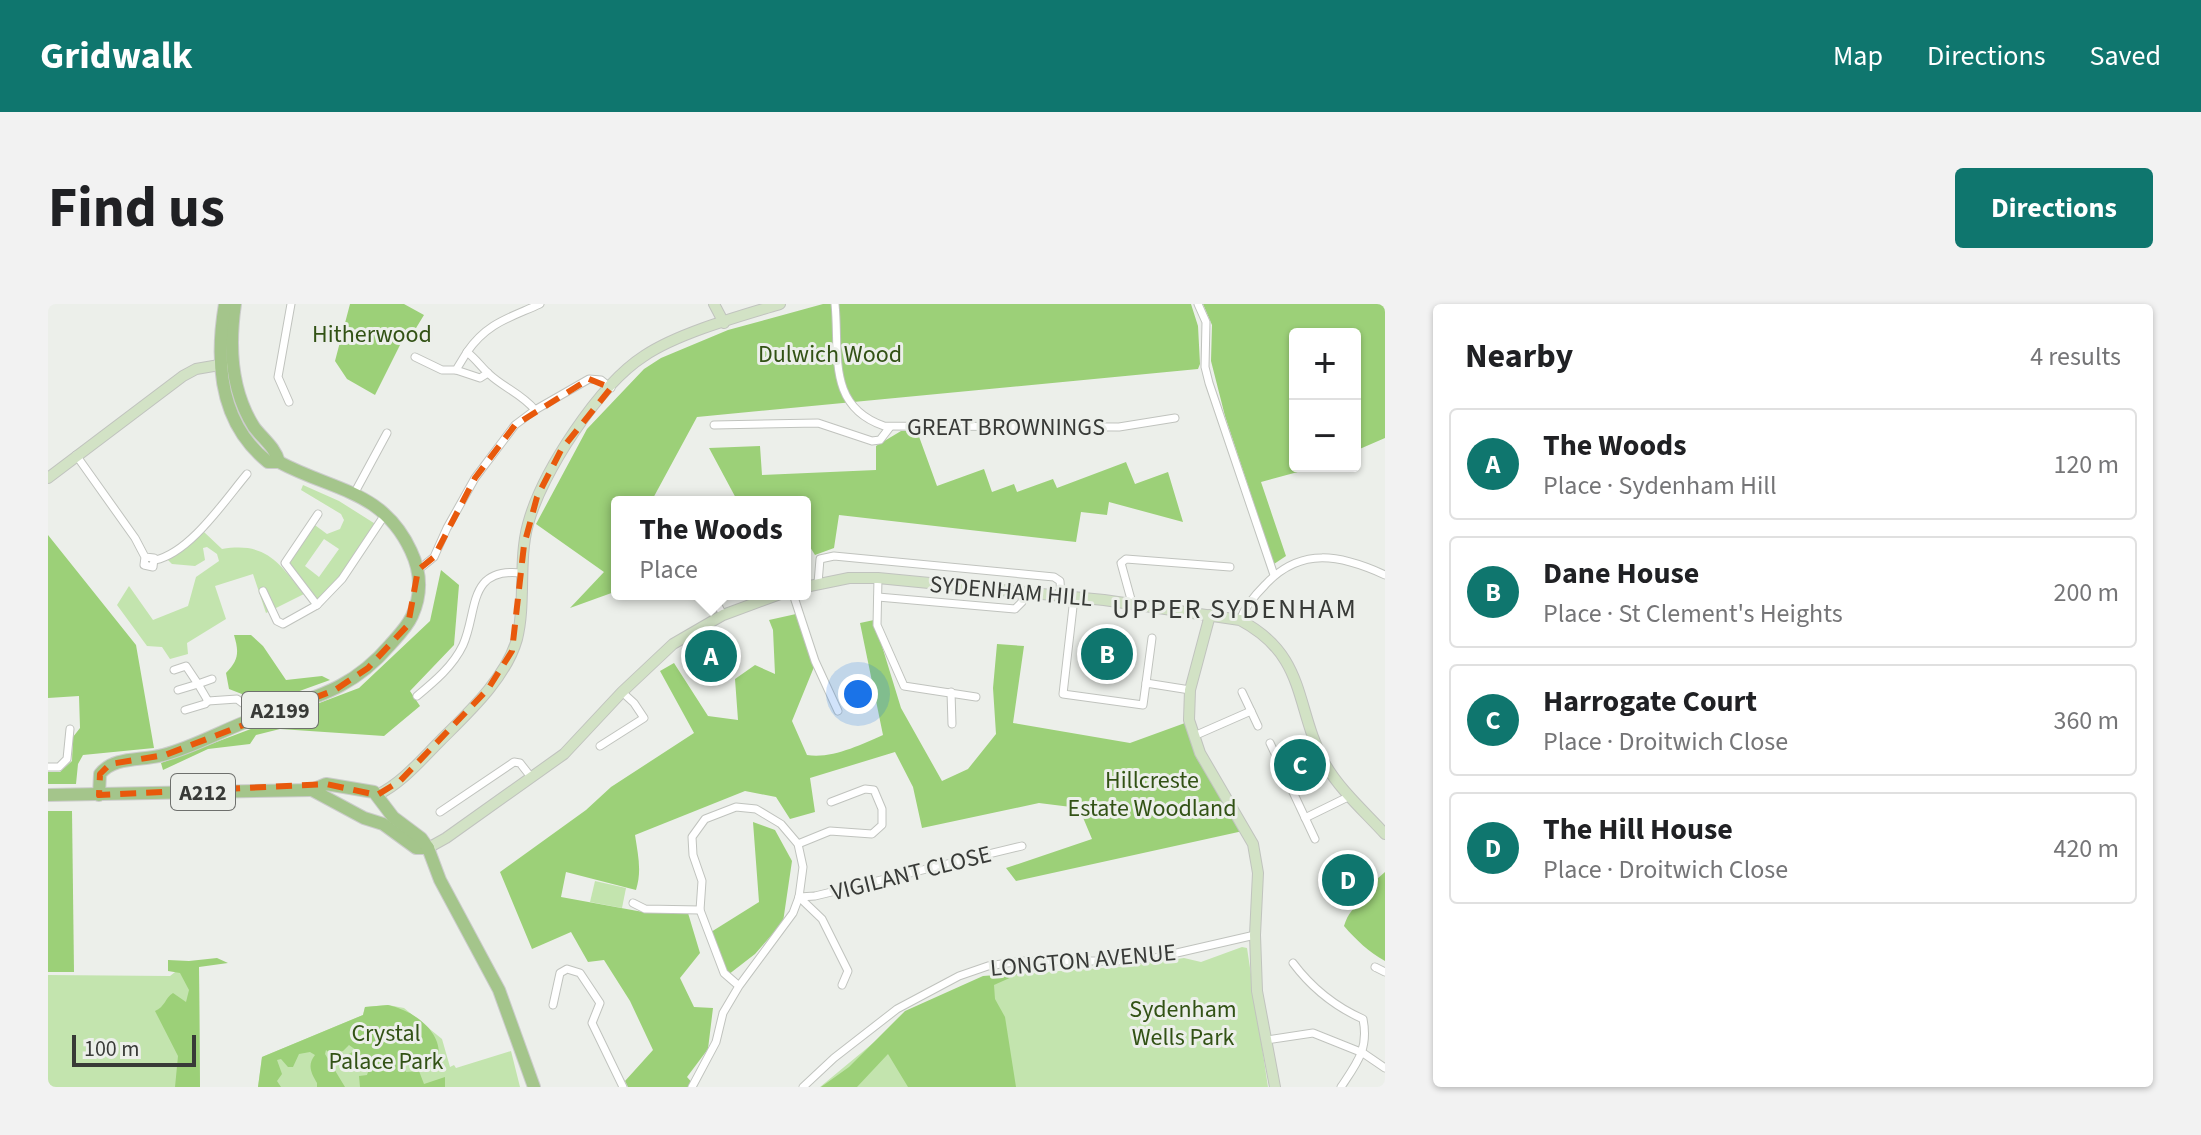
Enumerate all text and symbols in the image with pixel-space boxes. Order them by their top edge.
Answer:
text: Gridwalk [40,29,192,83]
text: Map [1833,36,1883,76]
text: Directions [1927,36,2046,76]
text: Saved [2090,36,2161,76]
button: Directions [1955,168,2153,248]
text: Find us [48,169,225,248]
park label: Hitherwood [312,317,432,352]
map controls [1289,328,1361,472]
button: + [1289,328,1361,400]
text: Nearby [1465,332,1573,381]
park label: Dulwich Wood [758,337,902,372]
text: 4 results [2030,338,2121,375]
button: − [1289,400,1361,472]
street label: GREAT BROWNINGS [907,410,1105,445]
text: The Woods [1543,424,1687,467]
text: A [1486,446,1500,483]
text: 120 m [2053,446,2119,483]
text: Place · Sydenham Hill [1543,467,1777,504]
popup [611,496,811,600]
text: The Woods [639,508,783,551]
text: Place [639,551,698,588]
text: Dane House [1543,552,1699,595]
street label: SYDENHAM HILL [928,567,1094,616]
text: B [1485,574,1501,611]
text: 200 m [2053,574,2119,611]
district label: UPPER SYDENHAM [1112,589,1358,629]
text: Place · St Clement's Heights [1543,595,1843,632]
pin: B [1081,624,1133,684]
pin: A [685,626,737,686]
your location [838,674,878,714]
text: Harrogate Court [1543,680,1757,723]
road number: A2199 [242,692,318,728]
text: C [1485,702,1501,739]
text: 360 m [2053,702,2119,739]
text: Place · Droitwich Close [1543,723,1788,760]
pin: C [1274,735,1326,795]
park label: Hillcreste Estate Woodland [1068,763,1236,826]
road number: A212 [171,774,235,810]
text: The Hill House [1543,808,1733,851]
text: D [1485,830,1501,867]
text: 420 m [2053,830,2119,867]
street label: VIGILANT CLOSE [827,837,995,910]
pin: D [1322,850,1374,910]
text: Place · Droitwich Close [1543,851,1788,888]
street label: LONGTON AVENUE [988,935,1178,986]
park label: Sydenham Wells Park [1129,992,1237,1055]
park label: Crystal Palace Park [329,1016,444,1079]
scale bar [72,1031,196,1067]
text: 100 m [84,1033,139,1065]

